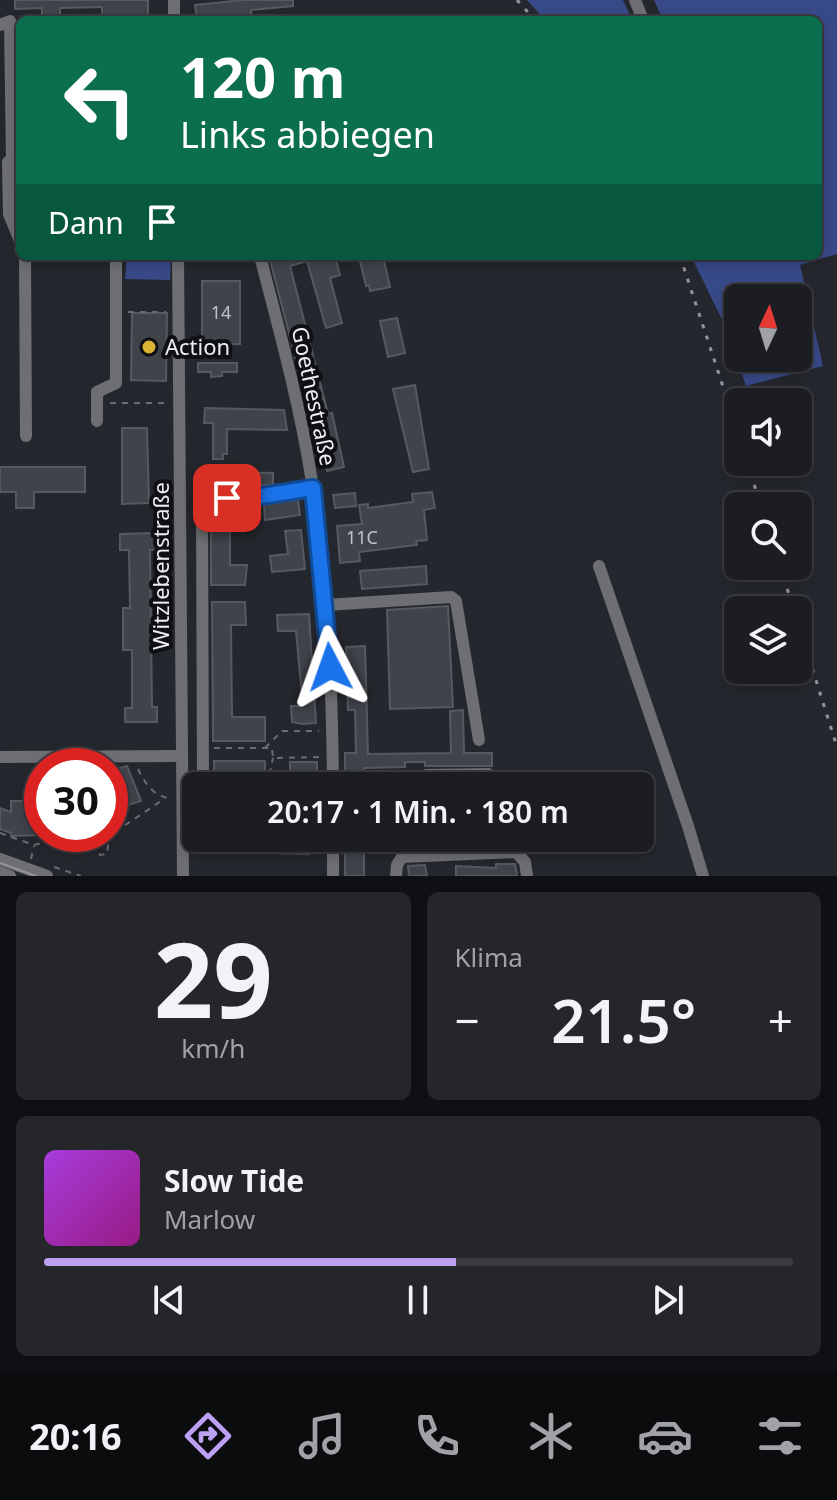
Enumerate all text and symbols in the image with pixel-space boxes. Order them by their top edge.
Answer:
text: 120 m [180,38,345,114]
icon: left [48,48,152,152]
text: Links abbiegen [180,110,435,159]
icon: arrive [140,200,184,244]
text: Dann [48,202,124,243]
north arrow [724,284,812,372]
map controls [724,284,812,684]
house number: 14 [211,300,231,324]
street label: Goethestraße [286,323,344,468]
place label: Action [165,331,230,361]
marker: Action [140,338,158,356]
button: sound [724,388,812,476]
pin [193,464,261,532]
icon: arrive [205,476,249,520]
street label: Witzlebenstraße [145,482,175,650]
button: search [724,492,812,580]
house number: 11C [346,525,378,549]
button: layers [724,596,812,684]
position arrow [288,625,372,709]
speed limit sign: 30 [24,748,128,852]
text: 20:17 · 1 Min. · 180 m [267,791,569,832]
text: 29 [154,907,273,1048]
text: Klima [455,939,523,975]
text: 21.5° [551,979,696,1061]
text: − [455,990,480,1050]
text: + [768,990,793,1050]
text: km/h [181,1030,245,1066]
text: Slow Tide [164,1160,304,1201]
text: Marlow [164,1201,255,1237]
icon: previous [147,1278,191,1322]
icon: pause [396,1278,440,1322]
icon: next [646,1278,690,1322]
icon: directions [180,1408,236,1464]
icon: music [294,1408,350,1464]
icon: phone [409,1408,465,1464]
icon: climate [523,1408,579,1464]
icon: car [637,1408,693,1464]
icon: filters [752,1408,808,1464]
text: 20:16 [29,1412,122,1461]

